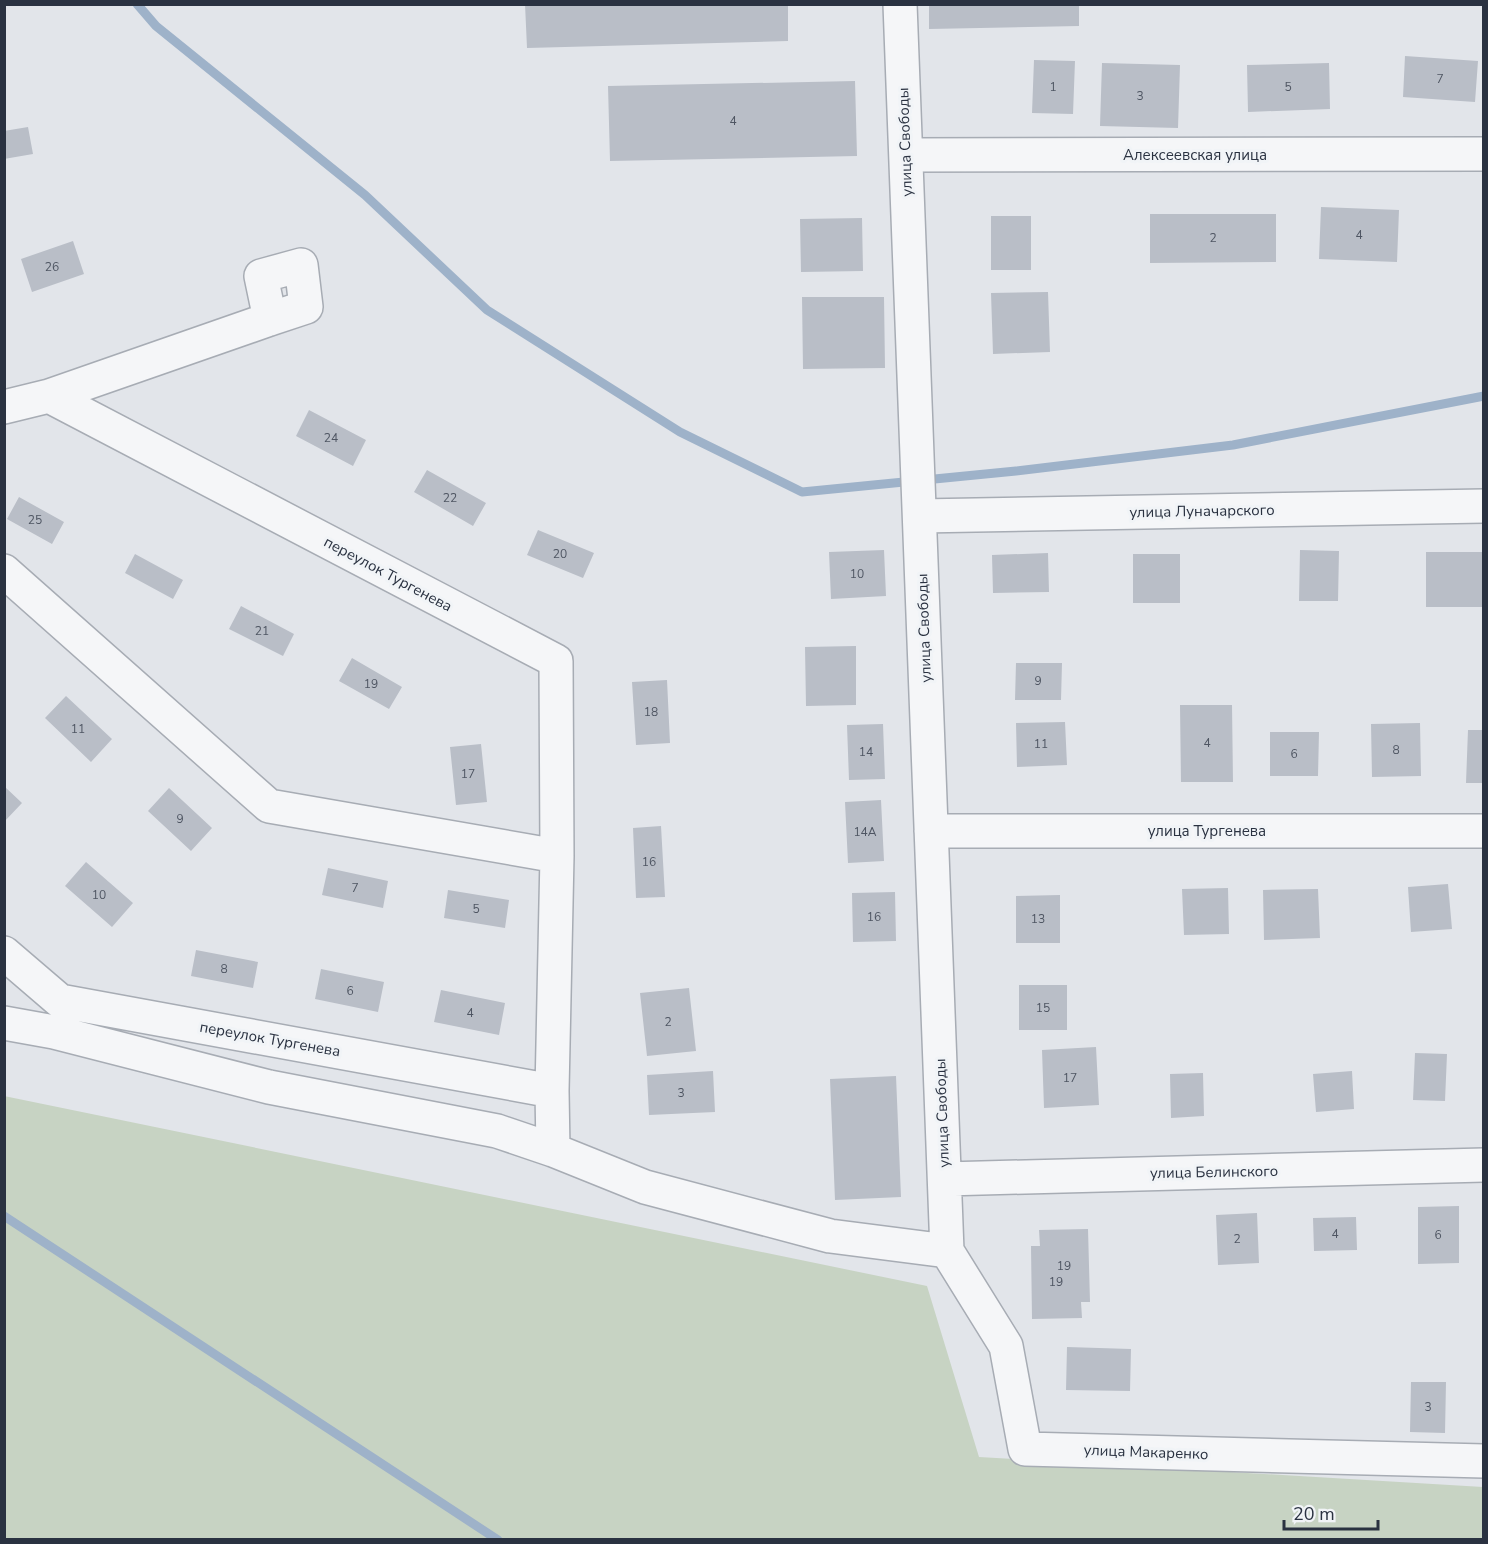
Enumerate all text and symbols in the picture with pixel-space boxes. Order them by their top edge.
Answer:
house number: 7 [1436,71,1444,87]
house number: 1 [1049,79,1057,95]
house number: 5 [1284,79,1292,95]
street label: улица Свободы [893,87,917,197]
house number: 3 [1136,88,1144,104]
house number: 4 [729,113,737,129]
street label: Алексеевская улица [1123,145,1267,165]
house number: 4 [1355,227,1363,243]
house number: 2 [1209,230,1217,246]
house number: 26 [45,259,59,275]
house number: 24 [324,430,338,446]
house number: 22 [443,490,457,506]
street label: улица Луначарского [1129,500,1275,522]
house number: 25 [28,512,42,528]
street label: переулок Тургенева [320,532,456,616]
house number: 20 [553,546,567,562]
house number: 10 [850,566,864,582]
street label: улица Свободы [912,573,936,683]
house number: 21 [255,623,269,639]
house number: 9 [1034,673,1042,689]
house number: 19 [364,676,378,692]
house number: 18 [644,704,658,720]
house number: 11 [71,721,85,737]
house number: 4 [1203,735,1211,751]
house number: 11 [1034,736,1048,752]
house number: 8 [1392,742,1400,758]
house number: 14 [859,744,873,760]
house number: 6 [1290,746,1298,762]
house number: 17 [461,766,475,782]
house number: 9 [176,811,184,827]
street label: улица Тургенева [1148,821,1266,841]
house number: 14А [853,824,877,840]
house number: 16 [642,854,656,870]
house number: 7 [351,880,359,896]
house number: 10 [92,887,106,903]
house number: 5 [472,901,480,917]
house number: 16 [867,909,881,925]
house number: 13 [1031,911,1045,927]
house number: 8 [220,961,228,977]
house number: 6 [346,983,354,999]
house number: 15 [1036,1000,1050,1016]
house number: 4 [466,1005,474,1021]
house number: 2 [664,1014,672,1030]
street label: переулок Тургенева [198,1017,342,1061]
street label: улица Свободы [930,1058,954,1168]
house number: 17 [1063,1070,1077,1086]
house number: 3 [677,1085,685,1101]
street label: улица Белинского [1150,1161,1278,1183]
house number: 4 [1331,1226,1339,1242]
house number: 6 [1434,1227,1442,1243]
house number: 2 [1233,1231,1241,1247]
house number: 19 [1057,1258,1071,1274]
house number: 19 [1049,1274,1063,1290]
house number: 3 [1424,1399,1432,1415]
street label: улица Макаренко [1083,1440,1209,1464]
scale bar [1284,1493,1378,1531]
text: 20 m [1293,1502,1335,1526]

